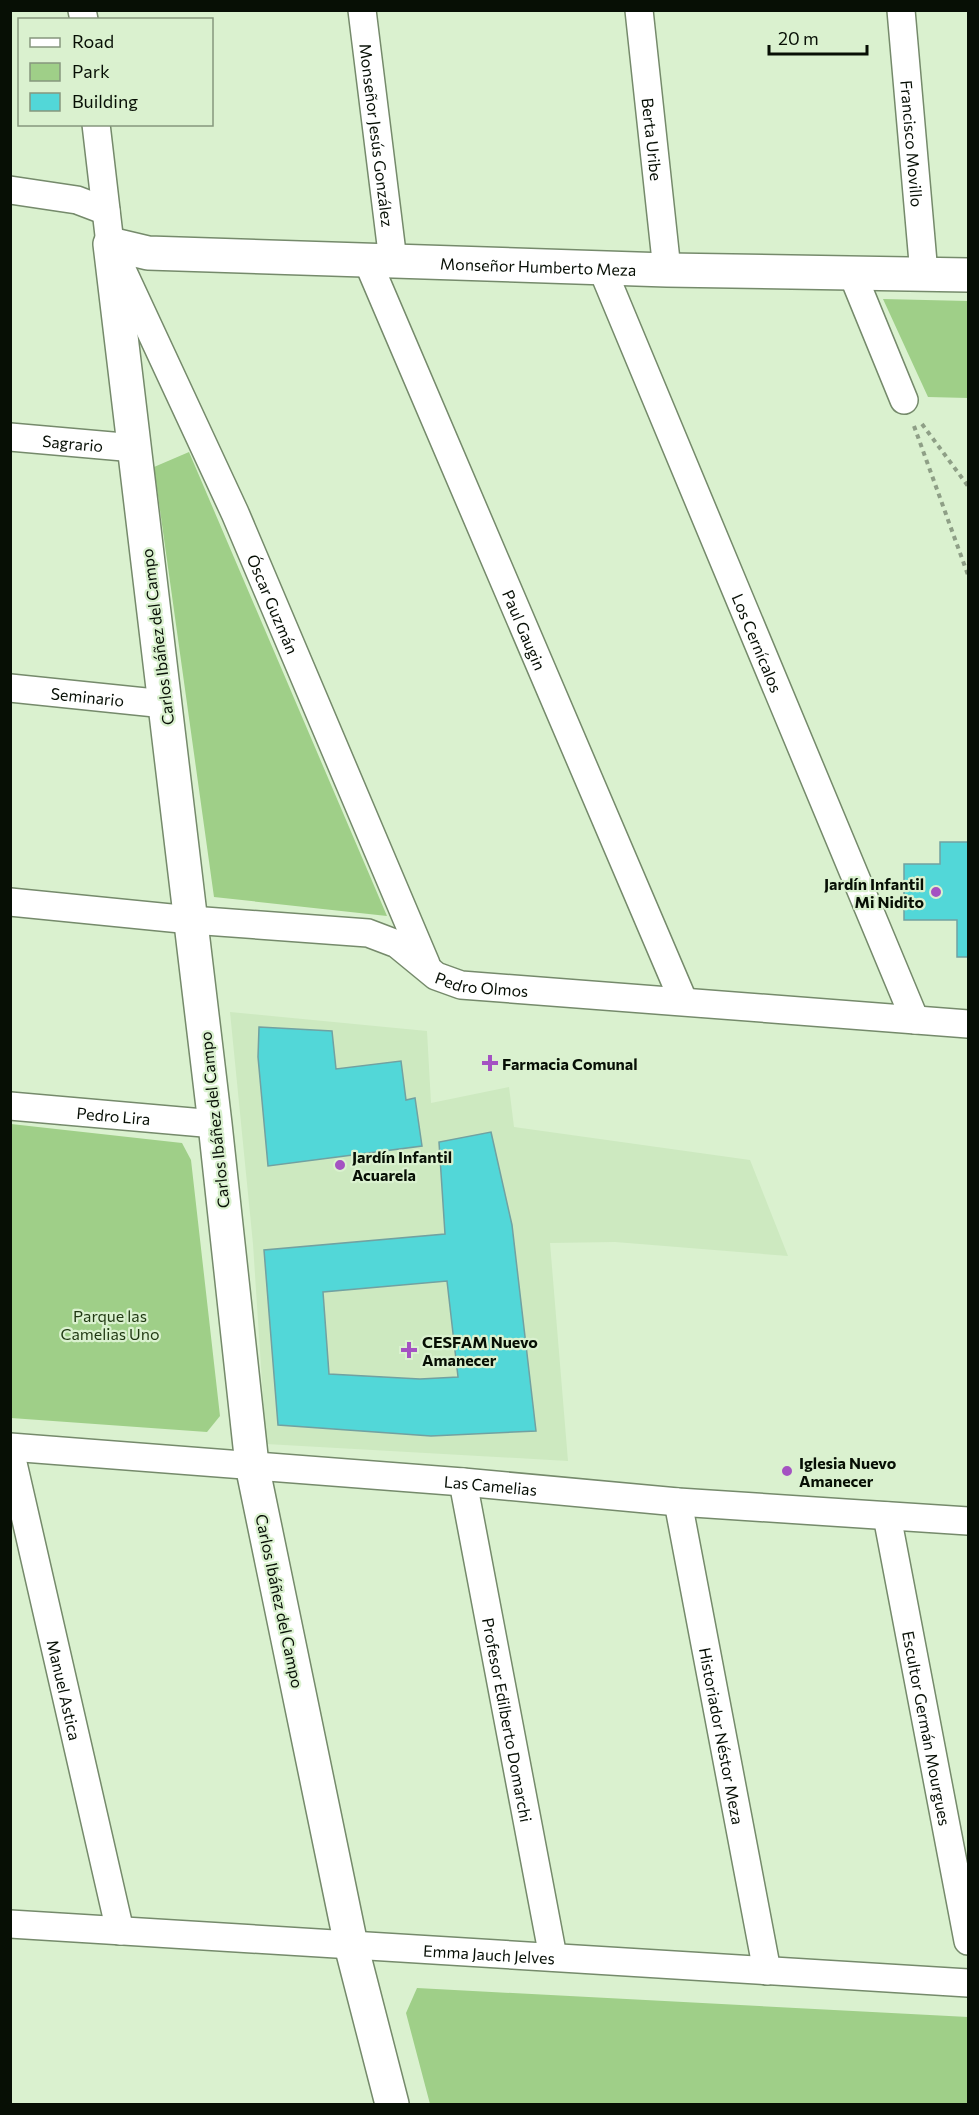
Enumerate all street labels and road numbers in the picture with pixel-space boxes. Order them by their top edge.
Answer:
street label: Monseñor Jesús González [357,42,398,228]
street label: Francisco Movillo [898,79,928,208]
street label: Berta Uribe [639,97,667,182]
street label: Monseñor Humberto Meza [440,253,637,278]
street label: Sagrario [41,430,104,455]
street label: Carlos Ibáñez del Campo [137,548,177,726]
street label: Óscar Guzmán [244,551,303,656]
street label: Paul Gaugin [499,587,550,673]
street label: Los Cernícalos [729,590,787,695]
street label: Seminario [50,683,125,709]
street label: Pedro Olmos [433,967,529,1000]
street label: Carlos Ibáñez del Campo [195,1031,233,1209]
street label: Pedro Lira [76,1102,151,1128]
street label: Las Camelias [443,1471,538,1498]
street label: Carlos Ibáñez del Campo [252,1512,308,1690]
street label: Profesor Edilberto Domarchi [479,1616,537,1824]
street label: Escultor Germán Mourgues [900,1629,955,1827]
street label: Manuel Astica [44,1638,86,1742]
street label: Historiador Néstor Meza [696,1646,748,1826]
street label: Emma Jauch Jelves [423,1940,555,1967]

